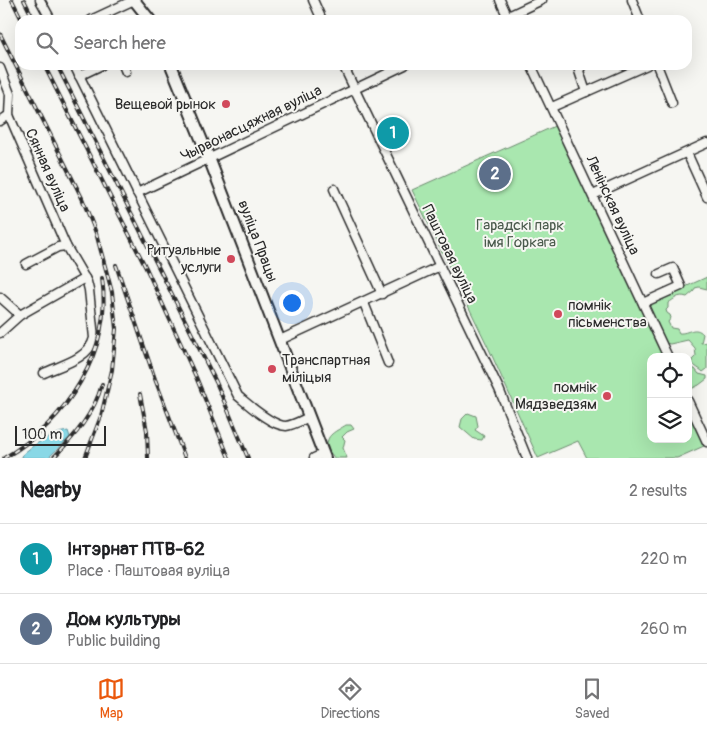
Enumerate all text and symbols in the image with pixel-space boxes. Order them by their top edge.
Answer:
search box [15,15,692,70]
icon: search [33,29,61,57]
text: Search here [73,31,166,55]
street label: Чырвонасцяжная вуліца [177,81,325,166]
place label: Вещевой рынок [115,95,216,114]
marker: Вещевой рынок [220,98,232,110]
pin: 1 [377,114,409,152]
street label: Сянная вуліца [21,126,74,215]
street label: Ленінская вуліца [581,152,644,258]
pin: 2 [479,155,511,193]
street label: вуліца Працы [233,198,282,285]
street label: Паштовая вуліца [417,202,482,307]
park label: Гарадскі парк імя Горкага [476,216,564,252]
place label: Ритуальные услуги [147,241,222,277]
marker: Ритуальные услуги [225,253,237,265]
your location [279,290,305,316]
place label: помнік пісьменства [568,296,647,332]
marker: помнік пісьменства [552,308,564,320]
place label: Транспартная міліцыя [282,351,370,387]
map controls [647,353,692,443]
button: locate [647,353,692,398]
marker: Транспартная міліцыя [266,363,278,375]
place label: помнік Мядзведзям [515,378,597,414]
marker: помнік Мядзведзям [601,390,613,402]
button: layers [647,398,692,443]
scale bar [15,423,106,446]
text: 100 m [22,426,62,443]
text: Nearby [20,477,81,504]
text: 2 results [629,481,687,501]
text: Інтэрнат ПТВ-62 [67,537,205,561]
text: 1 [33,549,39,569]
text: 220 m [641,549,687,569]
text: Place · Паштовая вуліца [67,561,230,581]
text: Дом культуры [67,607,181,631]
text: 2 [32,619,40,639]
text: 260 m [640,619,687,639]
text: Public building [67,631,160,651]
tab: Map [97,675,125,722]
tab: Directions [320,675,380,722]
tab: Saved [575,675,610,722]

